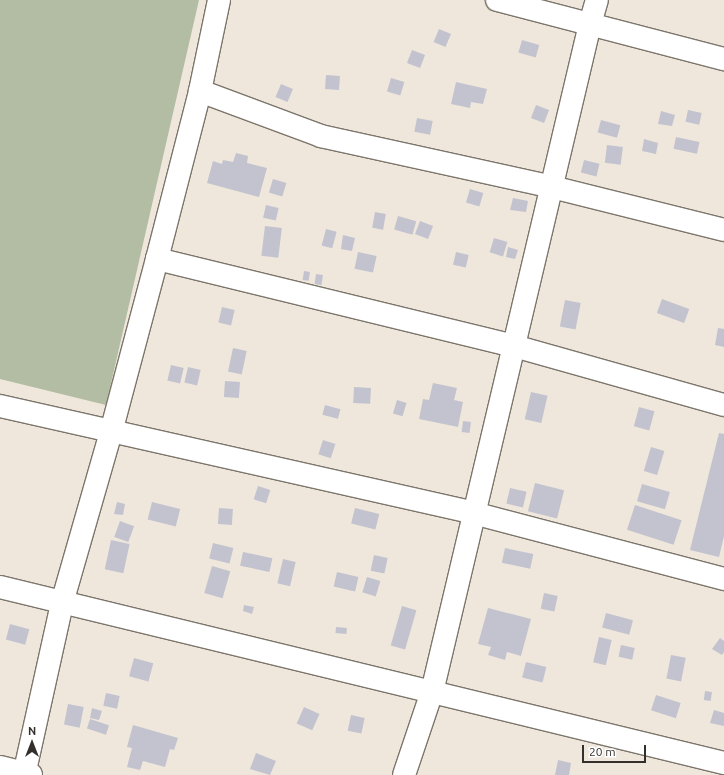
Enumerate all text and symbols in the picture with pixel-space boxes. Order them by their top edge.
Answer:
north arrow [12,723,52,763]
text: N [28,725,36,737]
scale bar [584,737,648,763]
text: 20 m [589,745,616,758]

